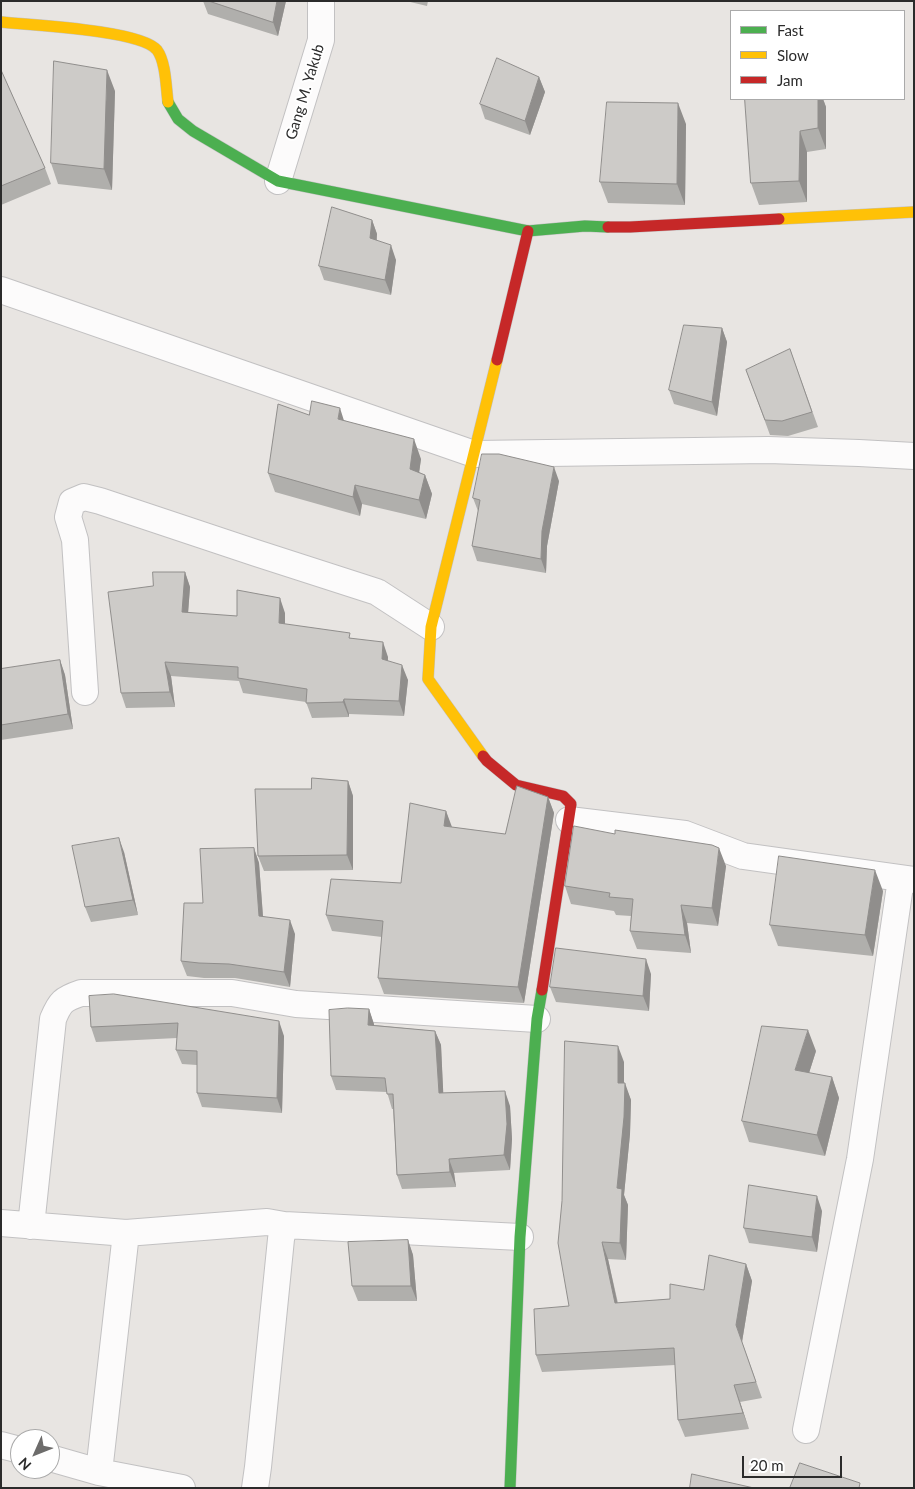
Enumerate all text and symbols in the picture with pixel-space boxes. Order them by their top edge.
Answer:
legend [730,10,905,100]
text: Fast [777,21,804,39]
street label: Gang M. Yakub [282,42,328,142]
text: Slow [777,46,809,64]
text: Jam [777,71,803,89]
north arrow [10,1429,60,1479]
scale bar [745,1446,845,1478]
text: N [15,1454,34,1474]
text: 20 m [750,1456,784,1474]

